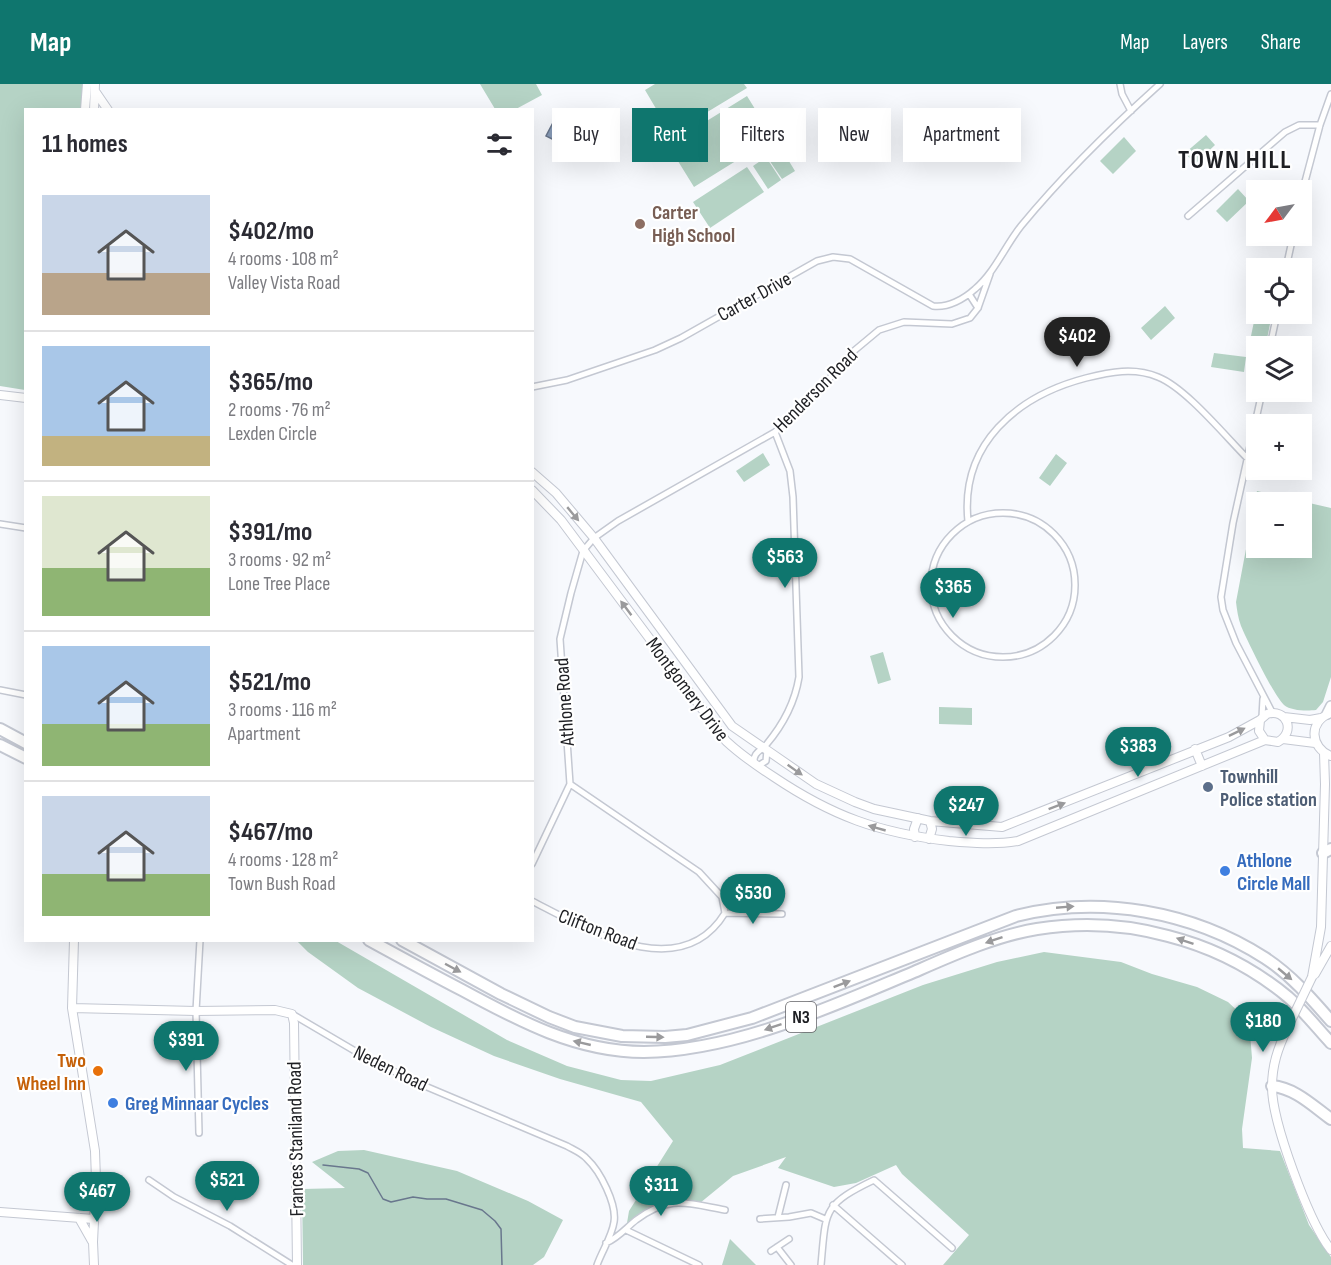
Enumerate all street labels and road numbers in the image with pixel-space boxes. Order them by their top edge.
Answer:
street label: Carter Drive [713,267,796,327]
street label: Henderson Road [769,344,863,438]
street label: Montgomery Drive [640,633,734,746]
street label: Athlone Road [550,657,580,748]
street label: Clifton Road [555,904,641,956]
road number: N3 [786,1002,816,1032]
street label: Neden Road [349,1041,432,1097]
street label: Frances Staniland Road [283,1061,309,1217]

